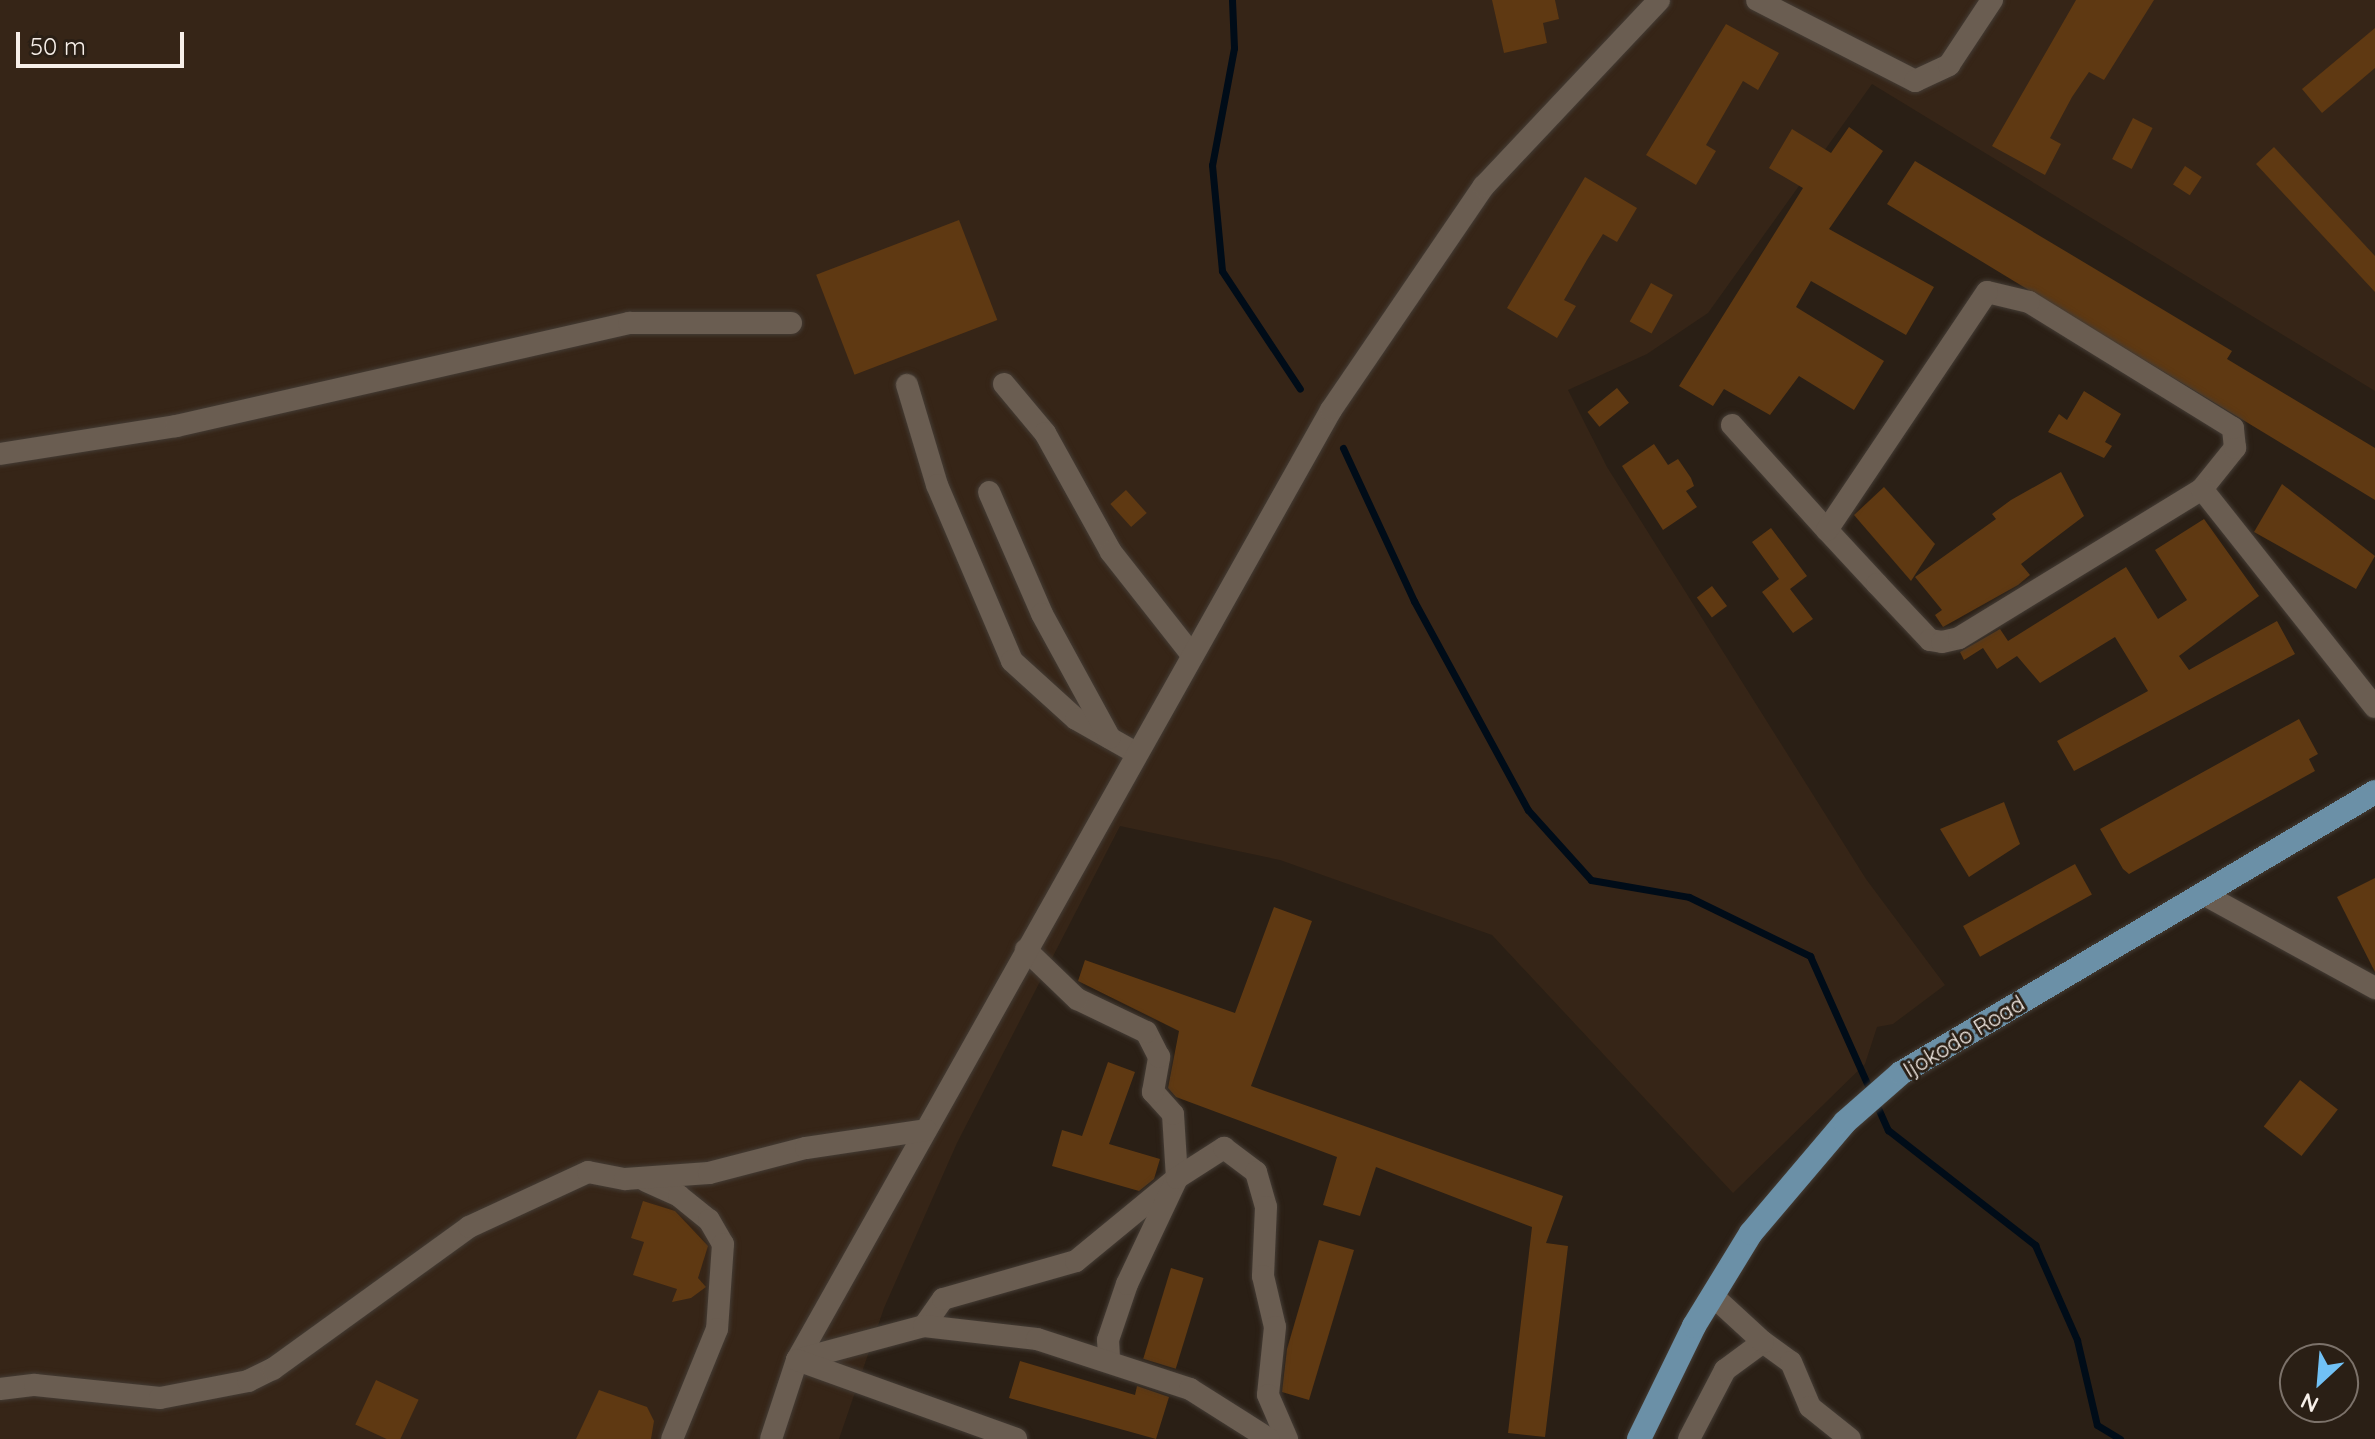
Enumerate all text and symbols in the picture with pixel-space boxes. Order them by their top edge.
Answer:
scale bar [20,16,188,66]
text: 50 m [30,31,86,61]
street label: Ijokodo Road [1899,991,2029,1083]
north arrow [2279,1343,2359,1423]
text: N [2296,1387,2323,1419]

